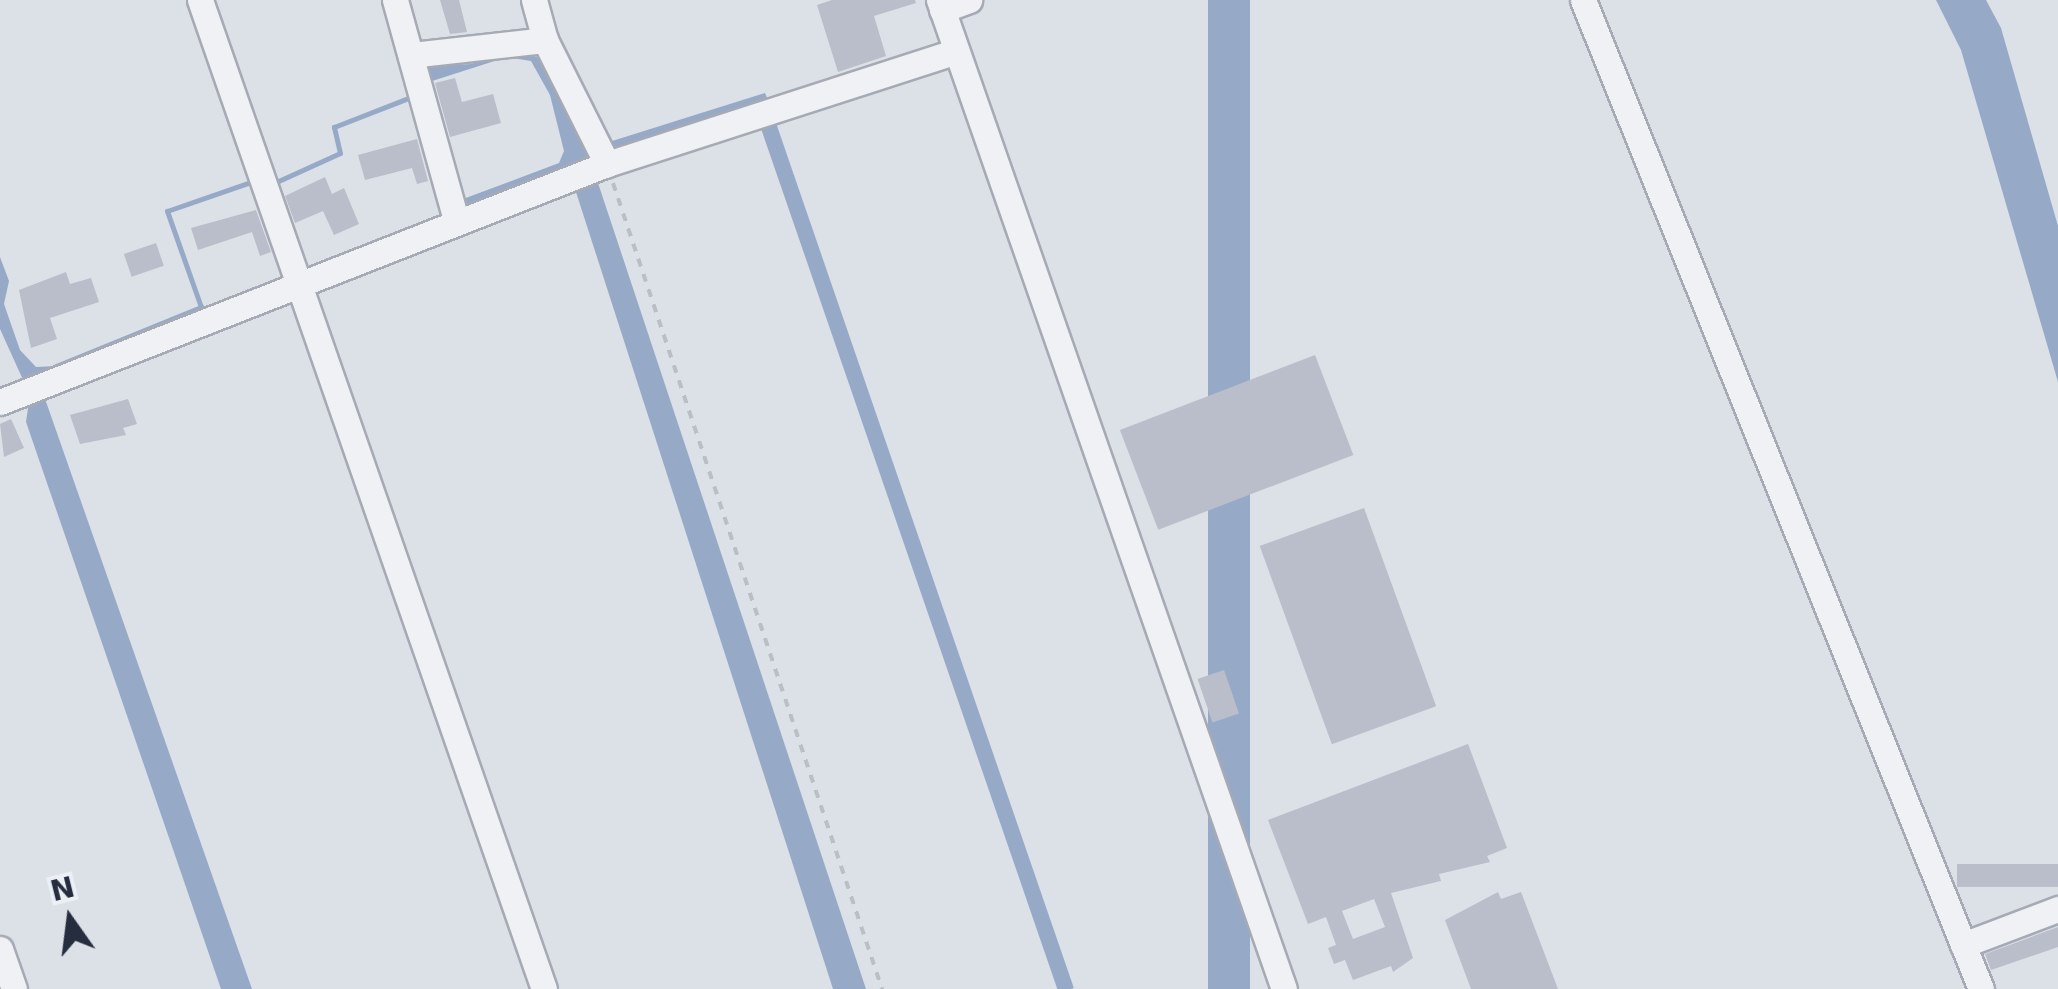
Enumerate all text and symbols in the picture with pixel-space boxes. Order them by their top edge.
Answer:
north arrow [20,869,120,969]
text: N [47,871,78,908]

